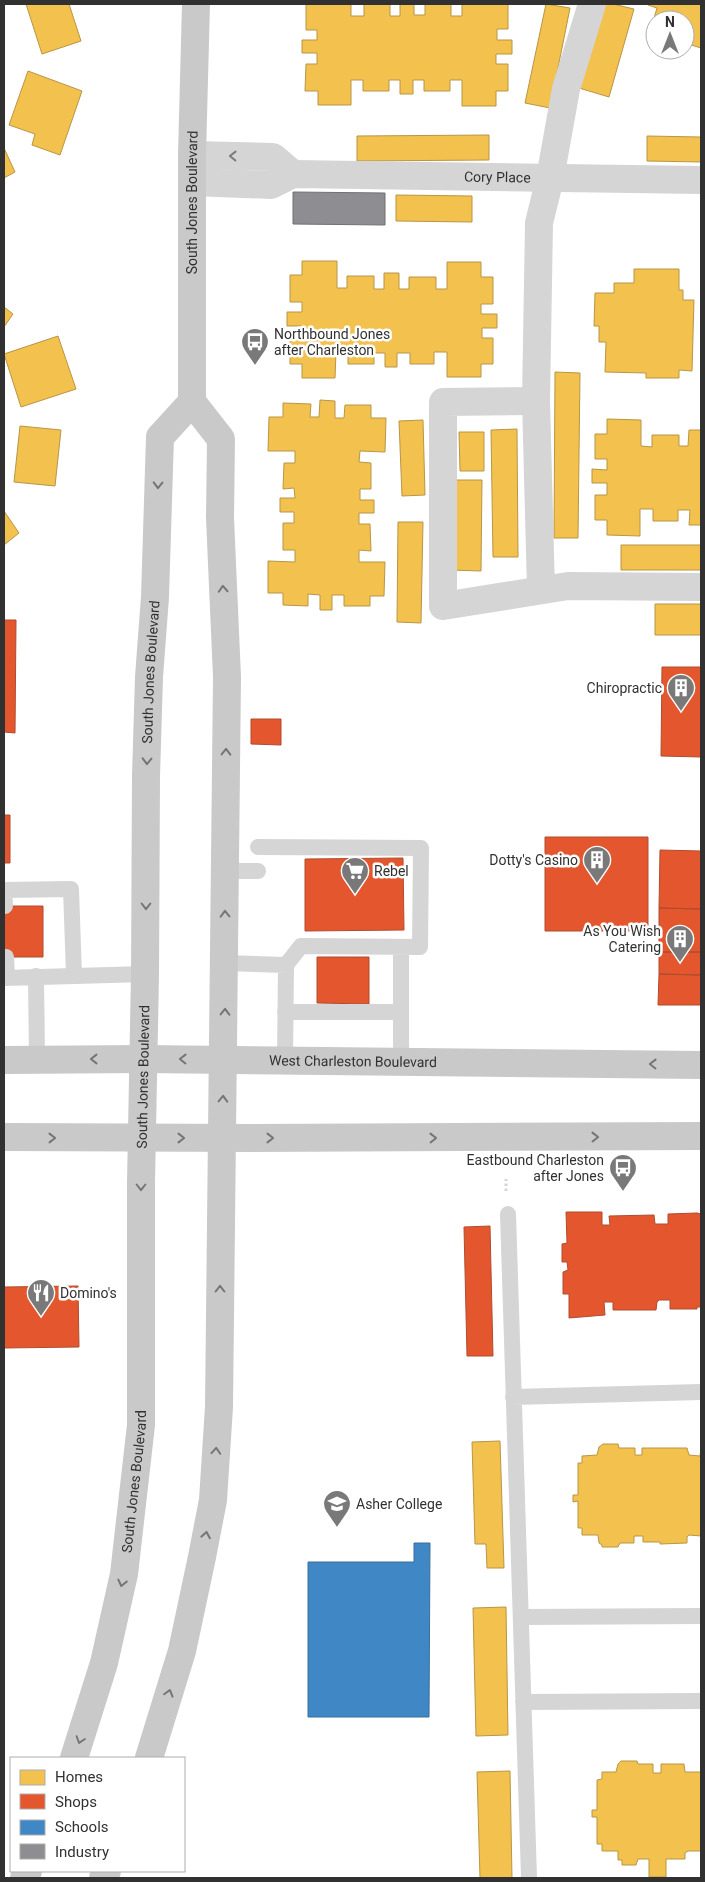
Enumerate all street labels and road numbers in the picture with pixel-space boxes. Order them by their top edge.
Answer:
street label: South Jones Boulevard [184,131,201,274]
street label: Cory Place [464,169,531,185]
street label: South Jones Boulevard [139,600,163,744]
street label: South Jones Boulevard [134,1005,152,1149]
street label: West Charleston Boulevard [269,1052,437,1070]
street label: South Jones Boulevard [118,1410,149,1554]

